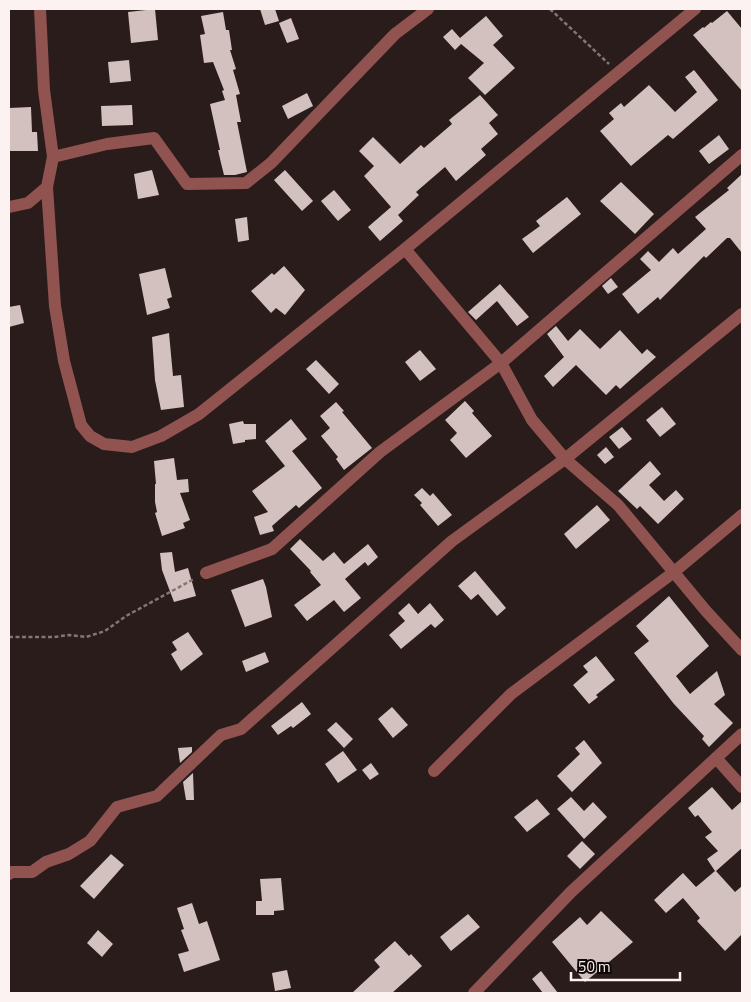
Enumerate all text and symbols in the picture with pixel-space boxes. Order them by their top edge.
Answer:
scale bar [571,950,680,982]
text: 50 m [578,955,611,978]

